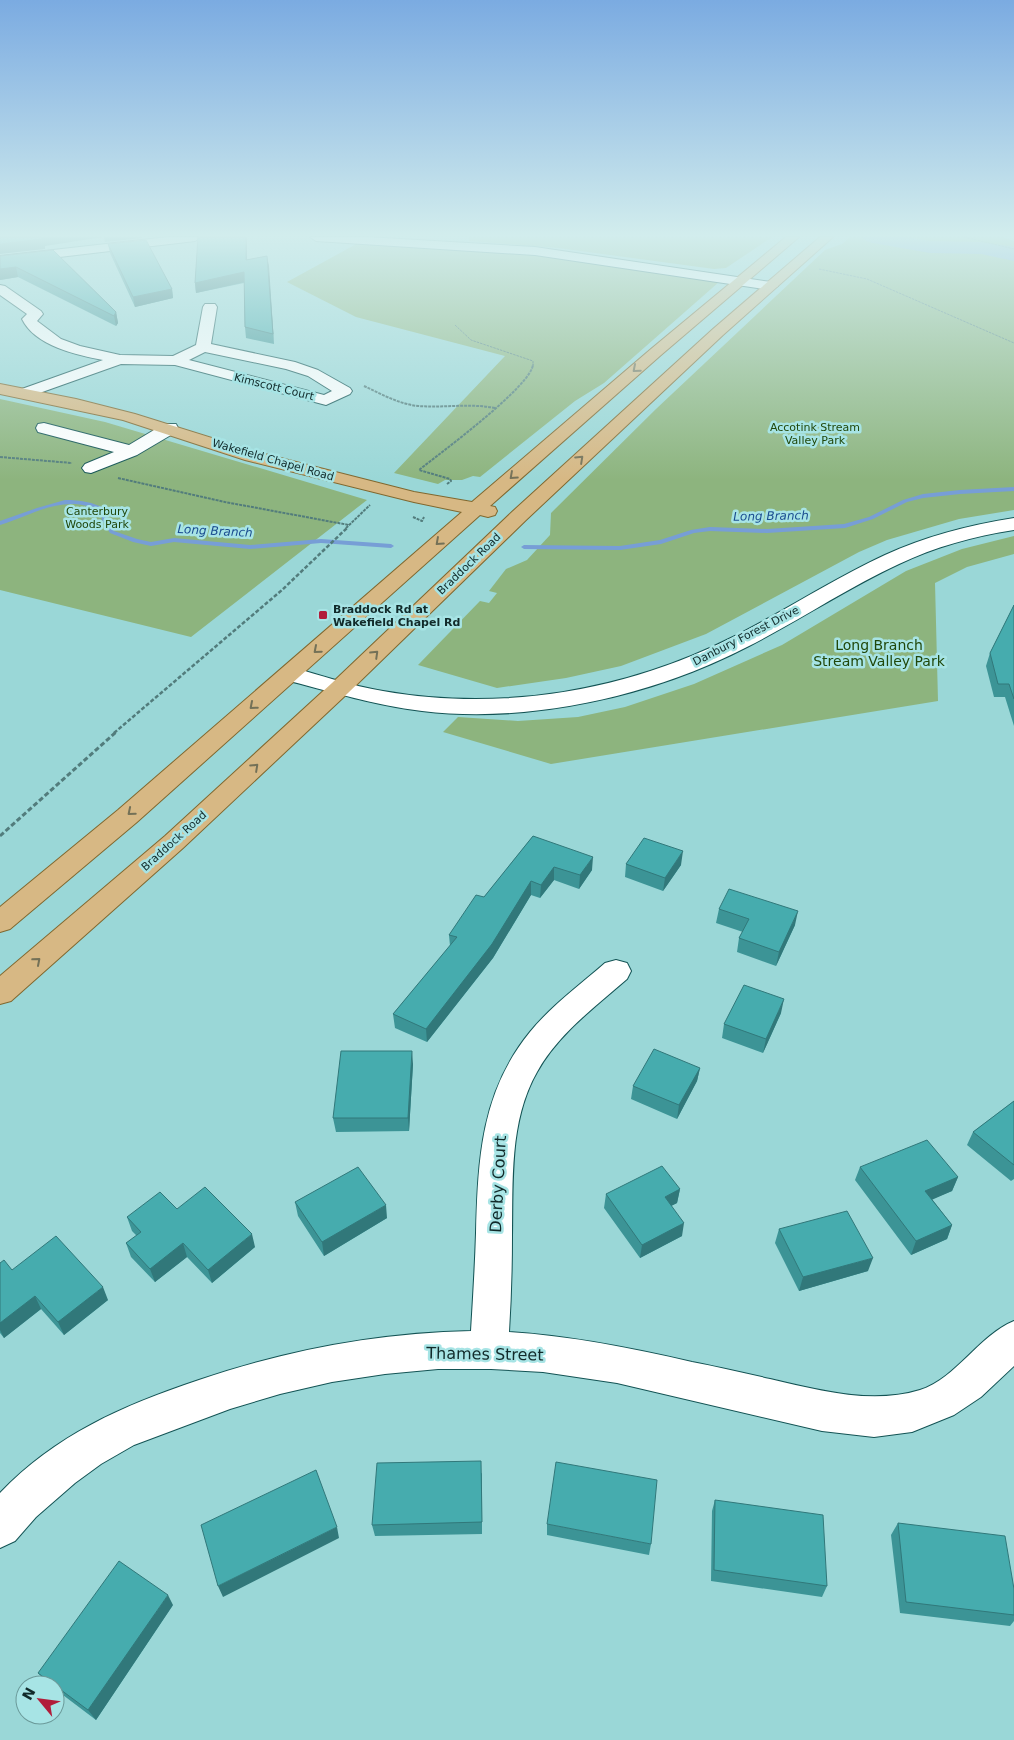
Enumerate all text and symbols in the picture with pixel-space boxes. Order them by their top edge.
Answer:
one-way arrow [633,363,642,372]
street label: Kimscott Court [233,371,316,403]
park label: Accotink Stream Valley Park [770,421,860,447]
street label: Wakefield Chapel Road [211,436,335,484]
one-way arrow [575,456,584,465]
one-way arrow [510,470,519,479]
park label: Canterbury Woods Park [65,505,129,531]
water label: Long Branch [733,508,809,524]
water label: Long Branch [177,522,253,540]
street label: Braddock Road [435,530,503,598]
one-way arrow [435,536,444,545]
place label: Braddock Rd at Wakefield Chapel Rd [333,603,460,629]
street label: Danbury Forest Drive [691,603,801,668]
marker: Braddock Rd at Wakefield Chapel Rd [317,609,329,621]
park label: Long Branch Stream Valley Park [813,637,946,669]
one-way arrow [314,644,323,653]
one-way arrow [369,651,378,660]
one-way arrow [250,700,259,709]
one-way arrow [249,764,258,773]
one-way arrow [127,807,136,816]
street label: Braddock Road [139,808,209,874]
one-way arrow [31,958,40,967]
street label: Derby Court [486,1135,510,1233]
street label: Thames Street [425,1343,544,1365]
north arrow [15,1675,65,1725]
text: N [19,1685,38,1703]

